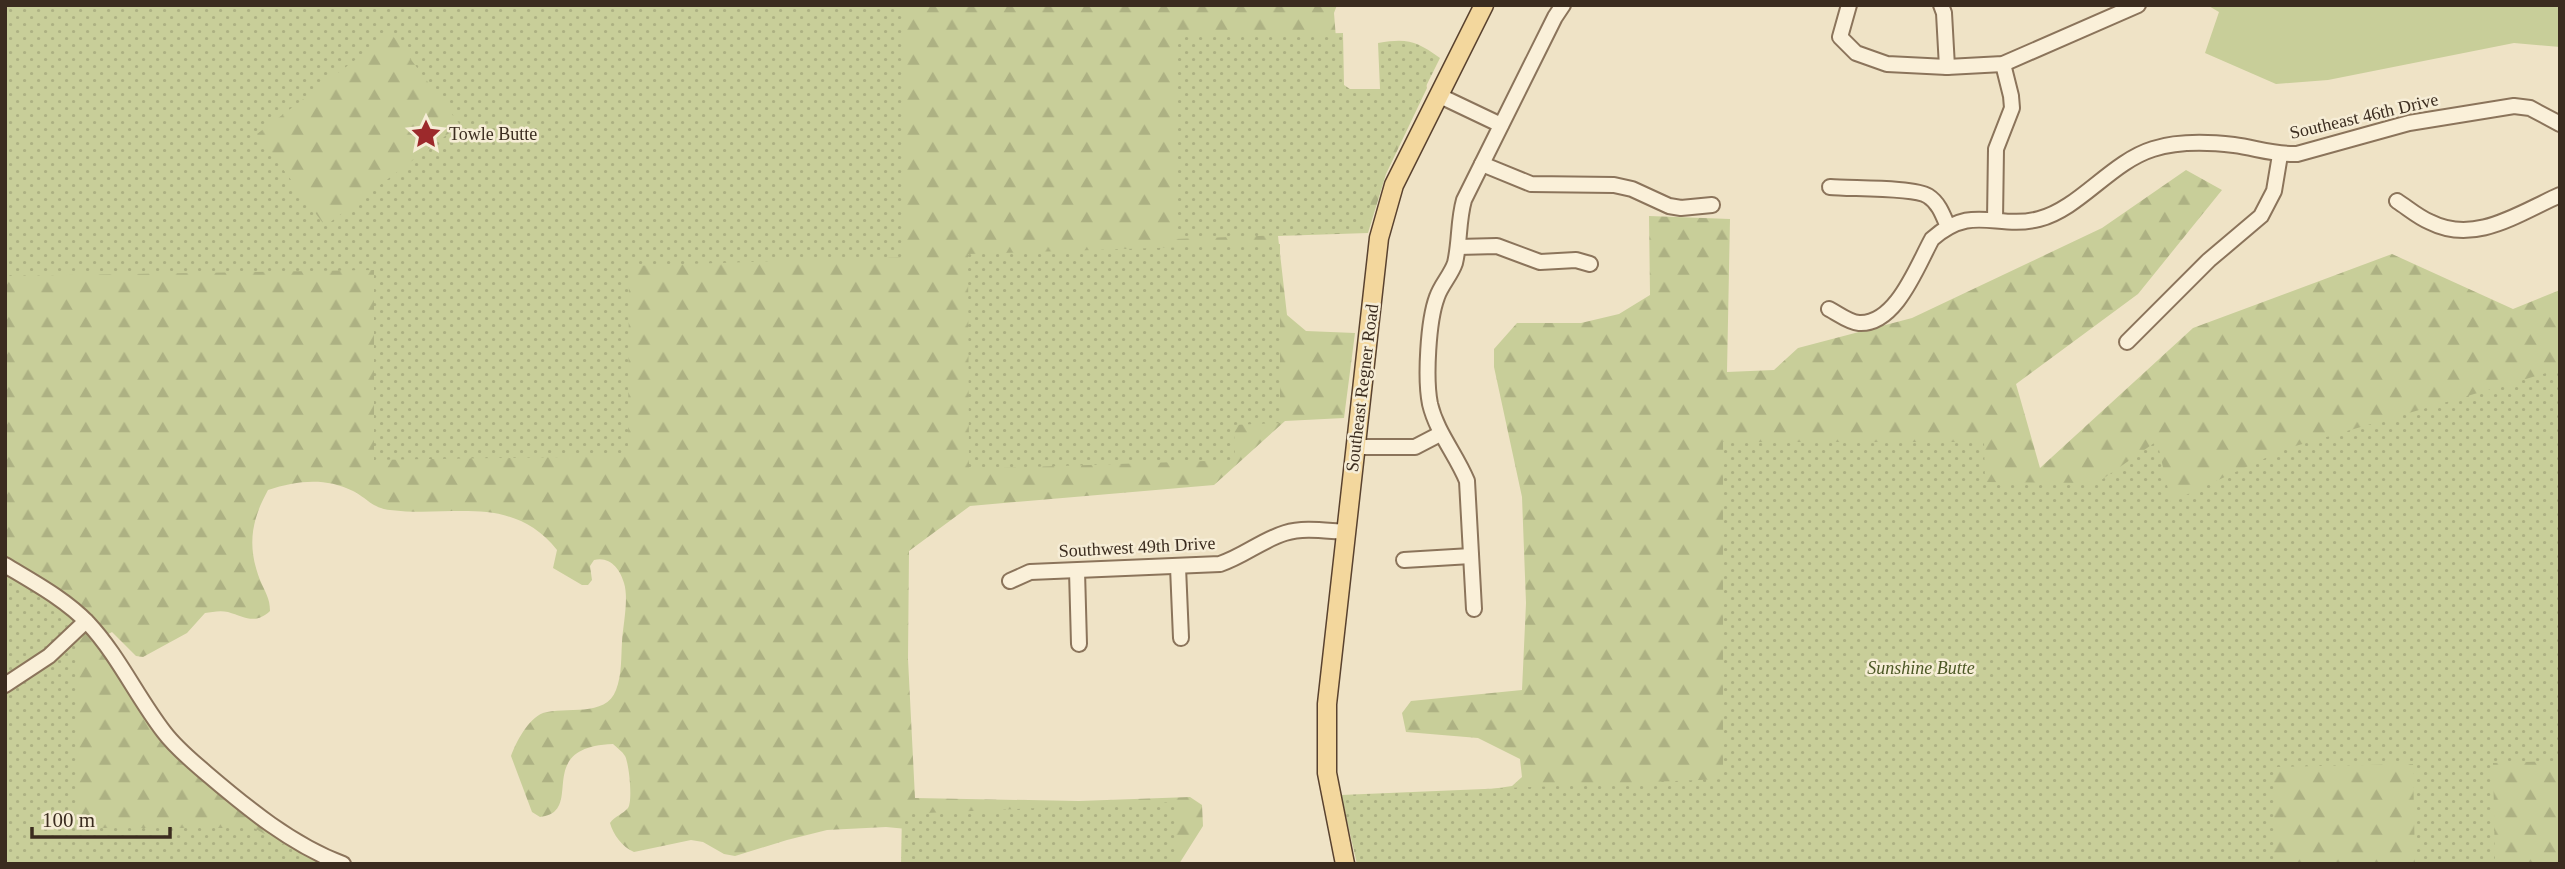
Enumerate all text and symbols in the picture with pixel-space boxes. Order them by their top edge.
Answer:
street label: Southeast 46th Drive [2288,89,2440,143]
place icon: Towle Butte [409,117,443,151]
place label: Towle Butte [449,124,537,144]
street label: Southeast Regner Road [1342,303,1382,473]
street label: Southwest 49th Drive [1058,533,1216,561]
park label: Sunshine Butte [1867,658,1975,678]
scale bar [32,796,170,840]
text: 100 m [42,808,95,832]

